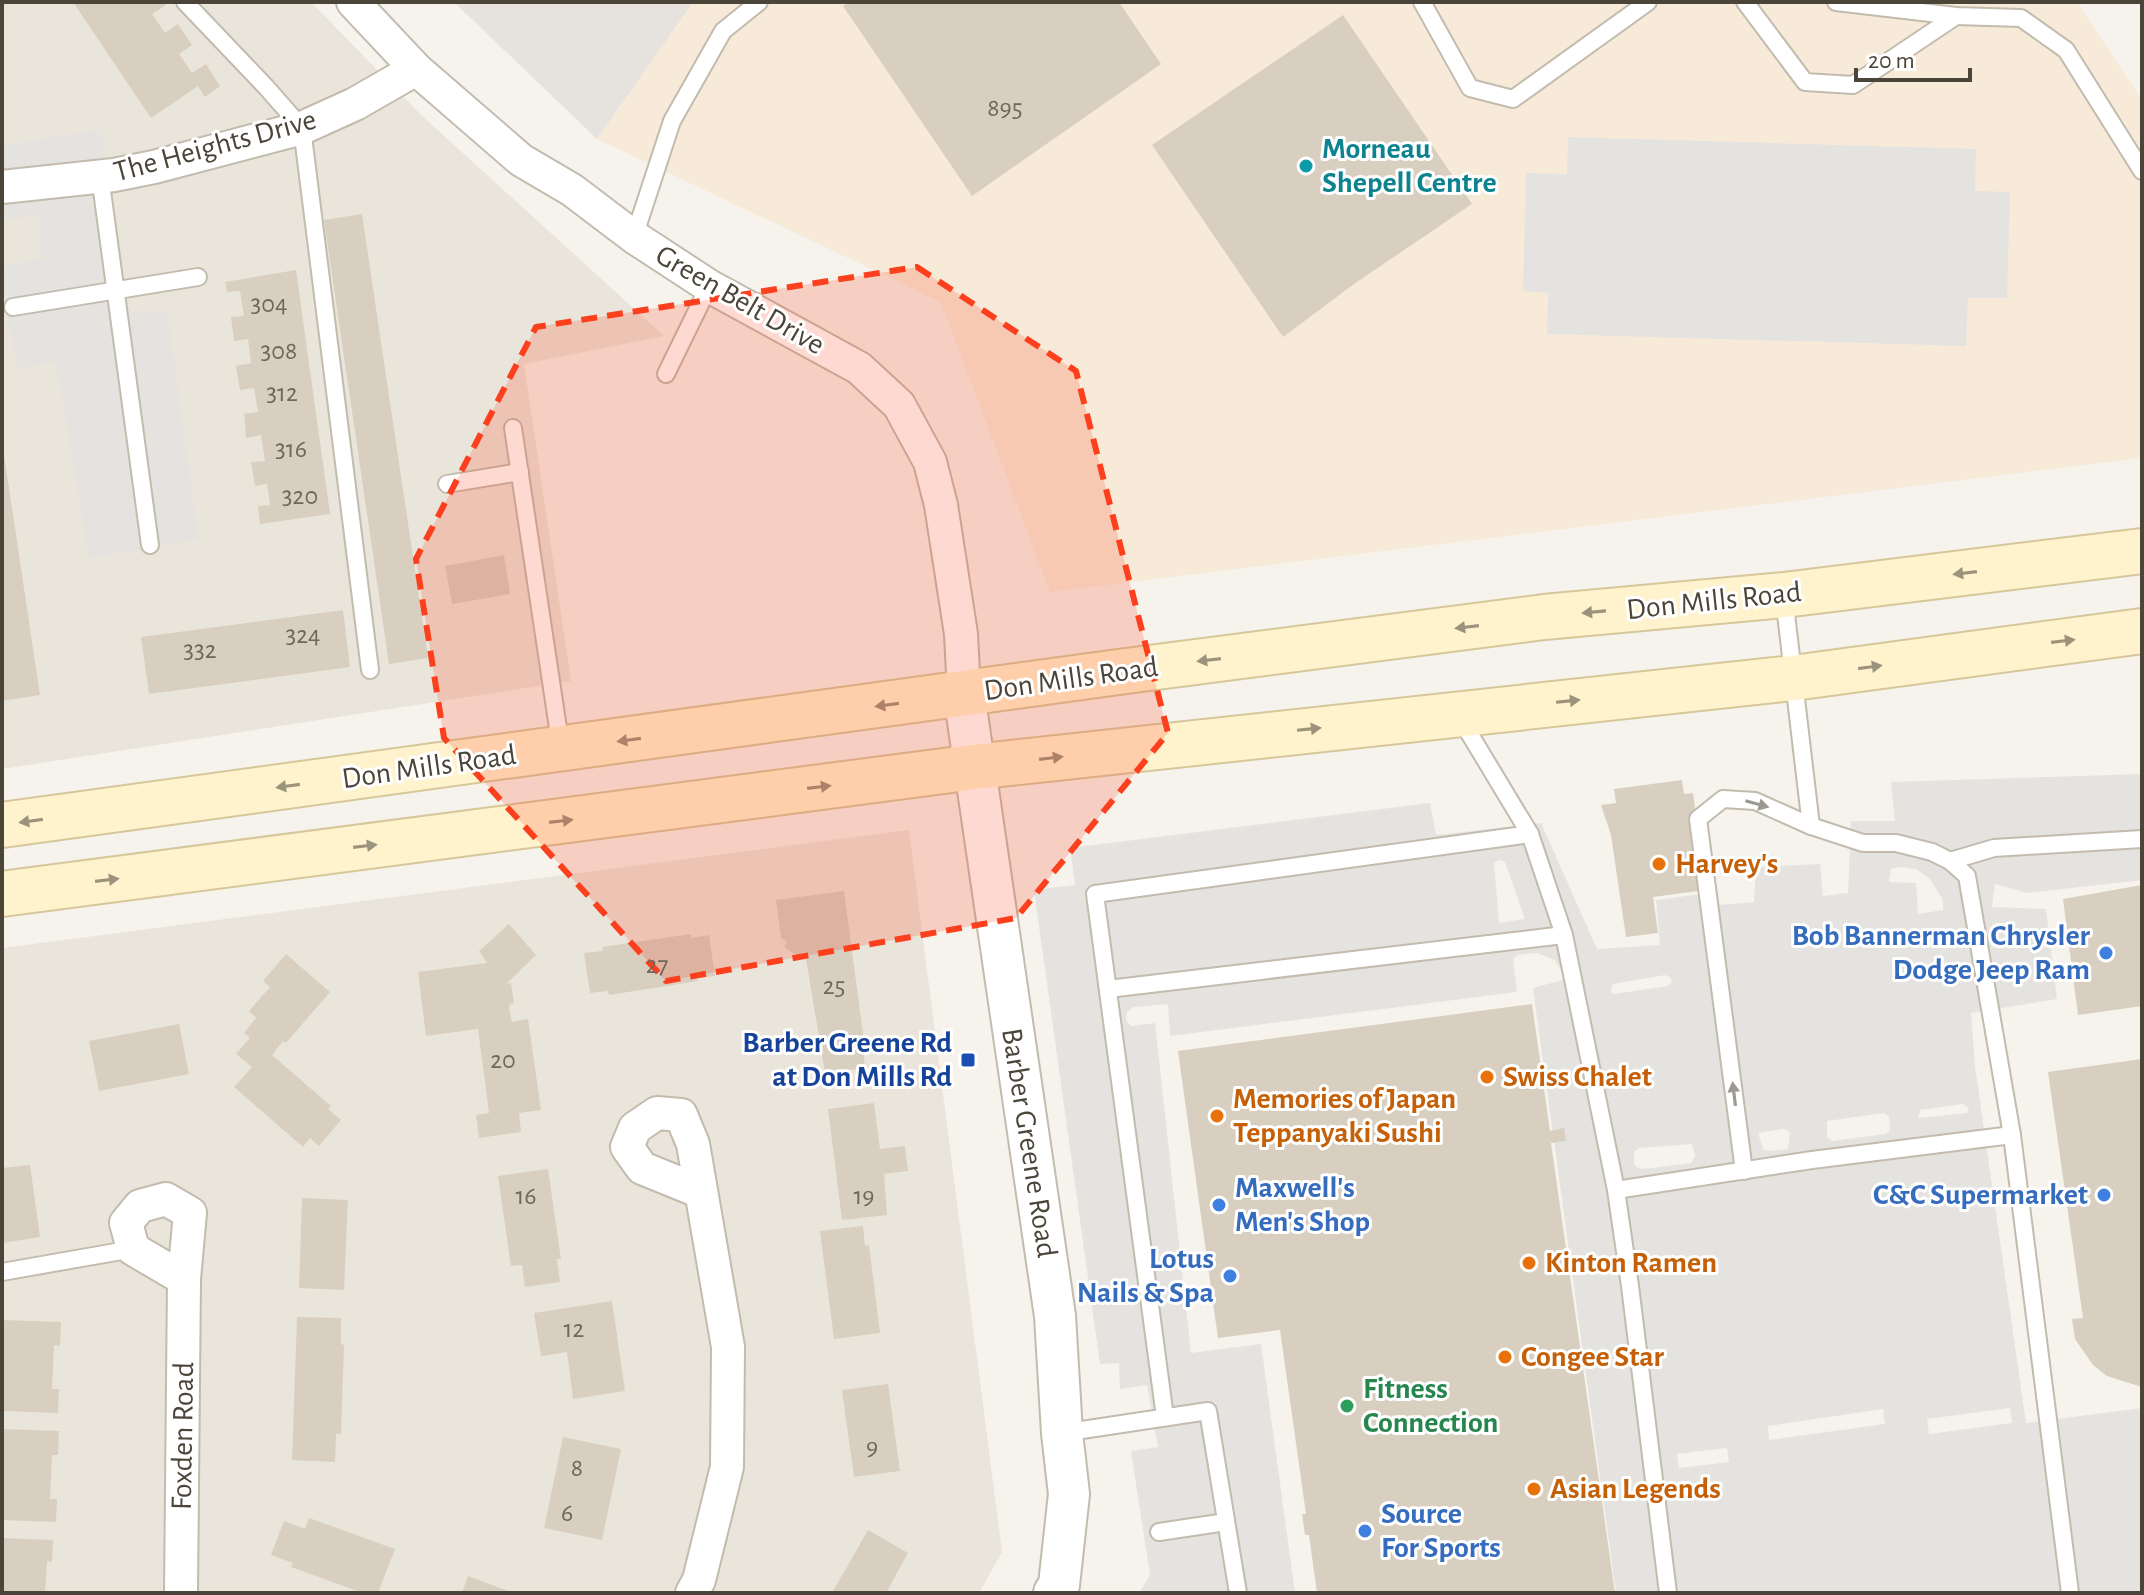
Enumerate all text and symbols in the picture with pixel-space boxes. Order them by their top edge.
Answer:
scale bar [1856,32,1970,82]
text: 20 m [1868,49,1915,73]
house number: 895 [987,95,1023,121]
street label: The Heights Drive [111,105,319,187]
place label: Morneau Shepell Centre [1322,134,1497,198]
marker: Morneau Shepell Centre [1297,157,1315,175]
street label: Green Belt Drive [651,240,829,360]
house number: 304 [251,291,287,317]
house number: 308 [261,338,297,364]
house number: 312 [266,380,298,406]
house number: 316 [275,436,307,462]
house number: 320 [282,483,318,509]
one-way arrow [1952,566,1977,579]
street label: Don Mills Road [1625,577,1803,625]
one-way arrow [1582,606,1607,619]
one-way arrow [1454,621,1479,634]
house number: 324 [285,622,321,648]
one-way arrow [2051,634,2076,647]
house number: 332 [183,637,217,663]
street label: Don Mills Road [982,652,1160,706]
one-way arrow [1196,654,1221,667]
one-way arrow [1858,660,1883,673]
one-way arrow [1556,695,1581,708]
one-way arrow [874,699,899,712]
one-way arrow [1297,722,1322,735]
one-way arrow [616,734,641,747]
street label: Don Mills Road [340,740,518,794]
one-way arrow [1039,751,1064,764]
one-way arrow [275,780,300,793]
one-way arrow [807,780,832,793]
one-way arrow [1745,798,1769,811]
one-way arrow [549,814,574,827]
one-way arrow [18,815,43,828]
one-way arrow [353,839,378,852]
place label: Harvey's [1675,849,1778,879]
marker: Harvey's [1650,855,1668,873]
one-way arrow [95,873,120,886]
place label: Bob Bannerman Chrysler Dodge Jeep Ram [1792,921,2091,985]
marker: Bob Bannerman Chrysler Dodge Jeep Ram [2097,944,2115,962]
house number: 27 [646,952,668,978]
house number: 25 [823,973,845,999]
street label: Barber Greene Road [996,1026,1062,1260]
place label: Barber Greene Rd at Don Mills Rd [742,1028,952,1092]
house number: 20 [490,1047,516,1073]
marker: Barber Greene Rd at Don Mills Rd [959,1051,977,1069]
place label: Swiss Chalet [1503,1062,1652,1092]
marker: Swiss Chalet [1478,1068,1496,1086]
one-way arrow [1727,1081,1740,1106]
place label: Memories of Japan Teppanyaki Sushi [1233,1084,1456,1148]
marker: Memories of Japan Teppanyaki Sushi [1208,1107,1226,1125]
place label: Maxwell's Men's Shop [1235,1173,1370,1237]
place label: C&C Supermarket [1873,1180,2088,1210]
house number: 16 [515,1183,537,1209]
house number: 19 [853,1183,875,1209]
marker: C&C Supermarket [2095,1186,2113,1204]
marker: Maxwell's Men's Shop [1210,1196,1228,1214]
place label: Lotus Nails & Spa [1077,1244,1214,1308]
place label: Kinton Ramen [1545,1248,1717,1278]
marker: Kinton Ramen [1520,1254,1538,1272]
marker: Lotus Nails & Spa [1221,1267,1239,1285]
house number: 12 [564,1316,585,1342]
place label: Congee Star [1521,1342,1665,1372]
marker: Congee Star [1496,1348,1514,1366]
street label: Foxden Road [167,1362,199,1510]
place label: Fitness Connection [1363,1374,1498,1438]
marker: Fitness Connection [1338,1397,1356,1415]
house number: 9 [866,1434,878,1460]
house number: 8 [571,1455,583,1481]
place label: Asian Legends [1550,1474,1721,1504]
marker: Asian Legends [1525,1480,1543,1498]
place label: Source For Sports [1381,1499,1501,1563]
house number: 6 [561,1500,573,1526]
marker: Source For Sports [1356,1522,1374,1540]

